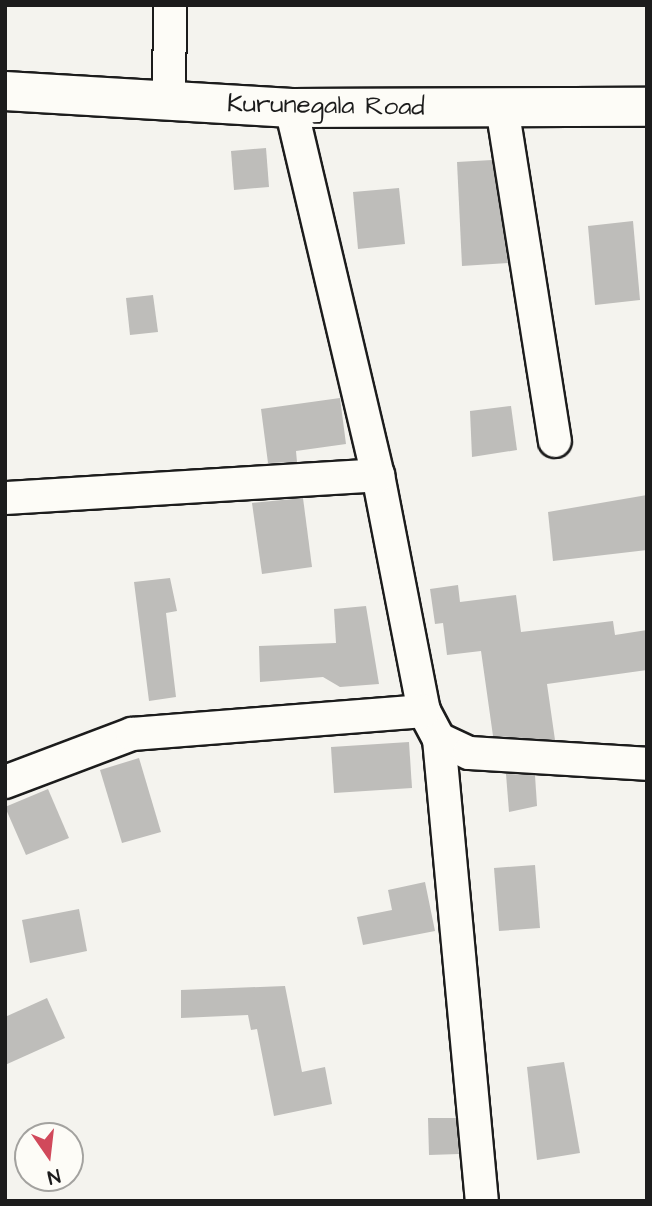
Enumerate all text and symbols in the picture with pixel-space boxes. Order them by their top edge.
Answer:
street label: Kurunegala Road [227,89,425,123]
north arrow [14,1122,84,1192]
text: N [45,1161,63,1190]

